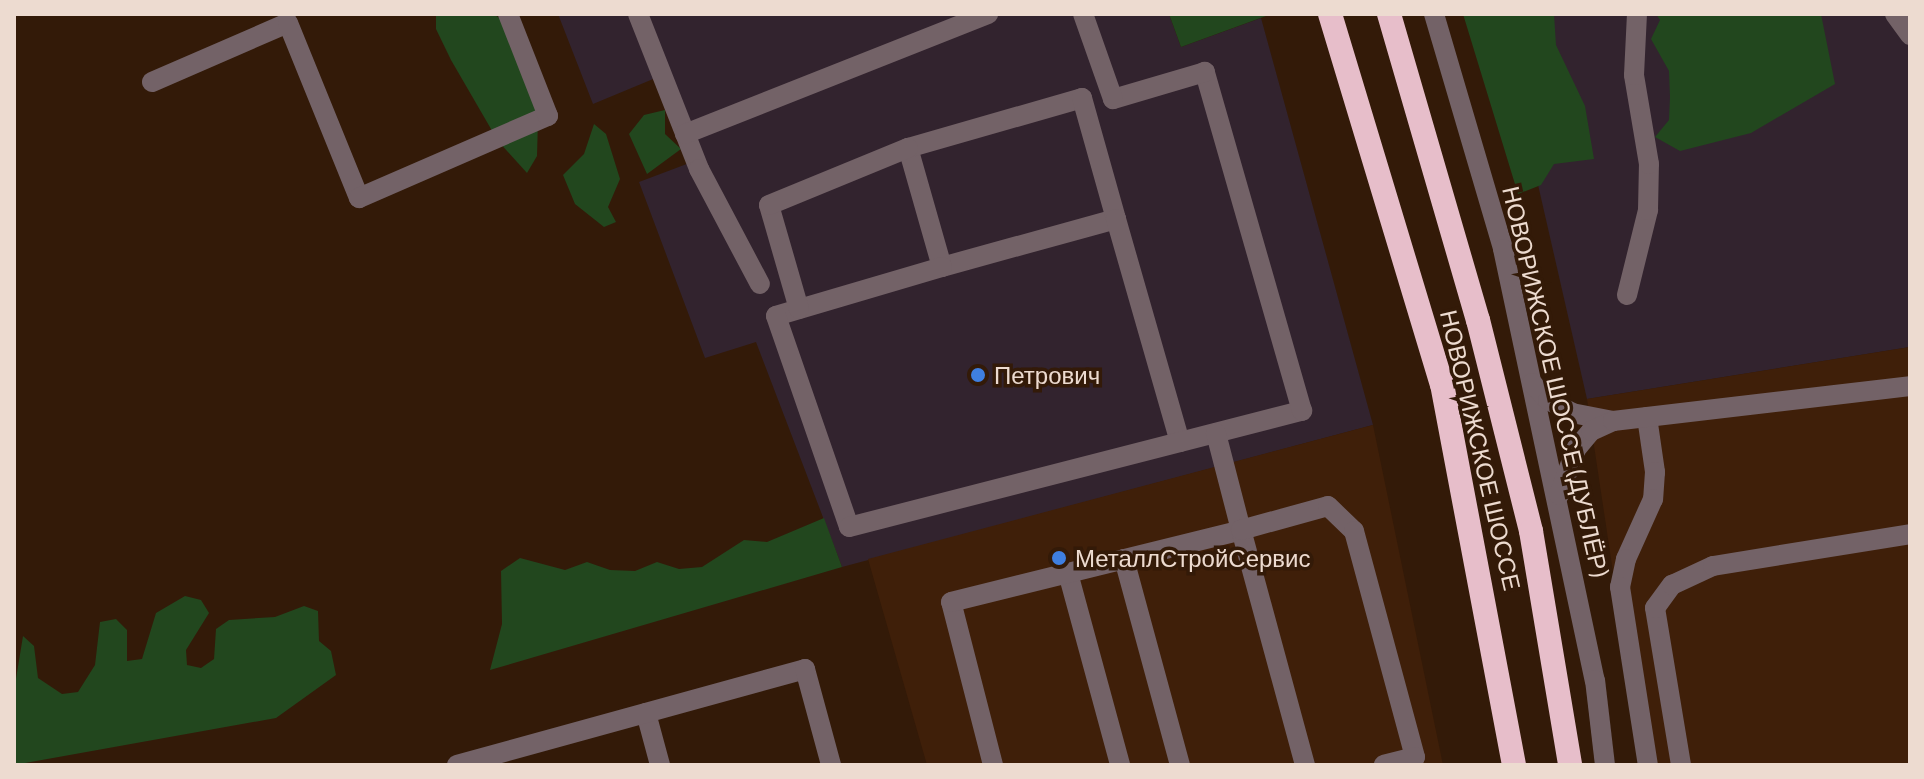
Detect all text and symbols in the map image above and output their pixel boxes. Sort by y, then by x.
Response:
street label: НОВОРИЖСКОЕ ШОССЕ (ДУБЛЁР) [1497,183,1615,579]
street label: НОВОРИЖСКОЕ ШОССЕ [1435,307,1527,593]
place label: Петрович [994,361,1100,389]
marker: Петрович [969,366,987,384]
place label: МеталлСтройСервис [1075,544,1310,572]
marker: МеталлСтройСервис [1050,549,1068,567]

